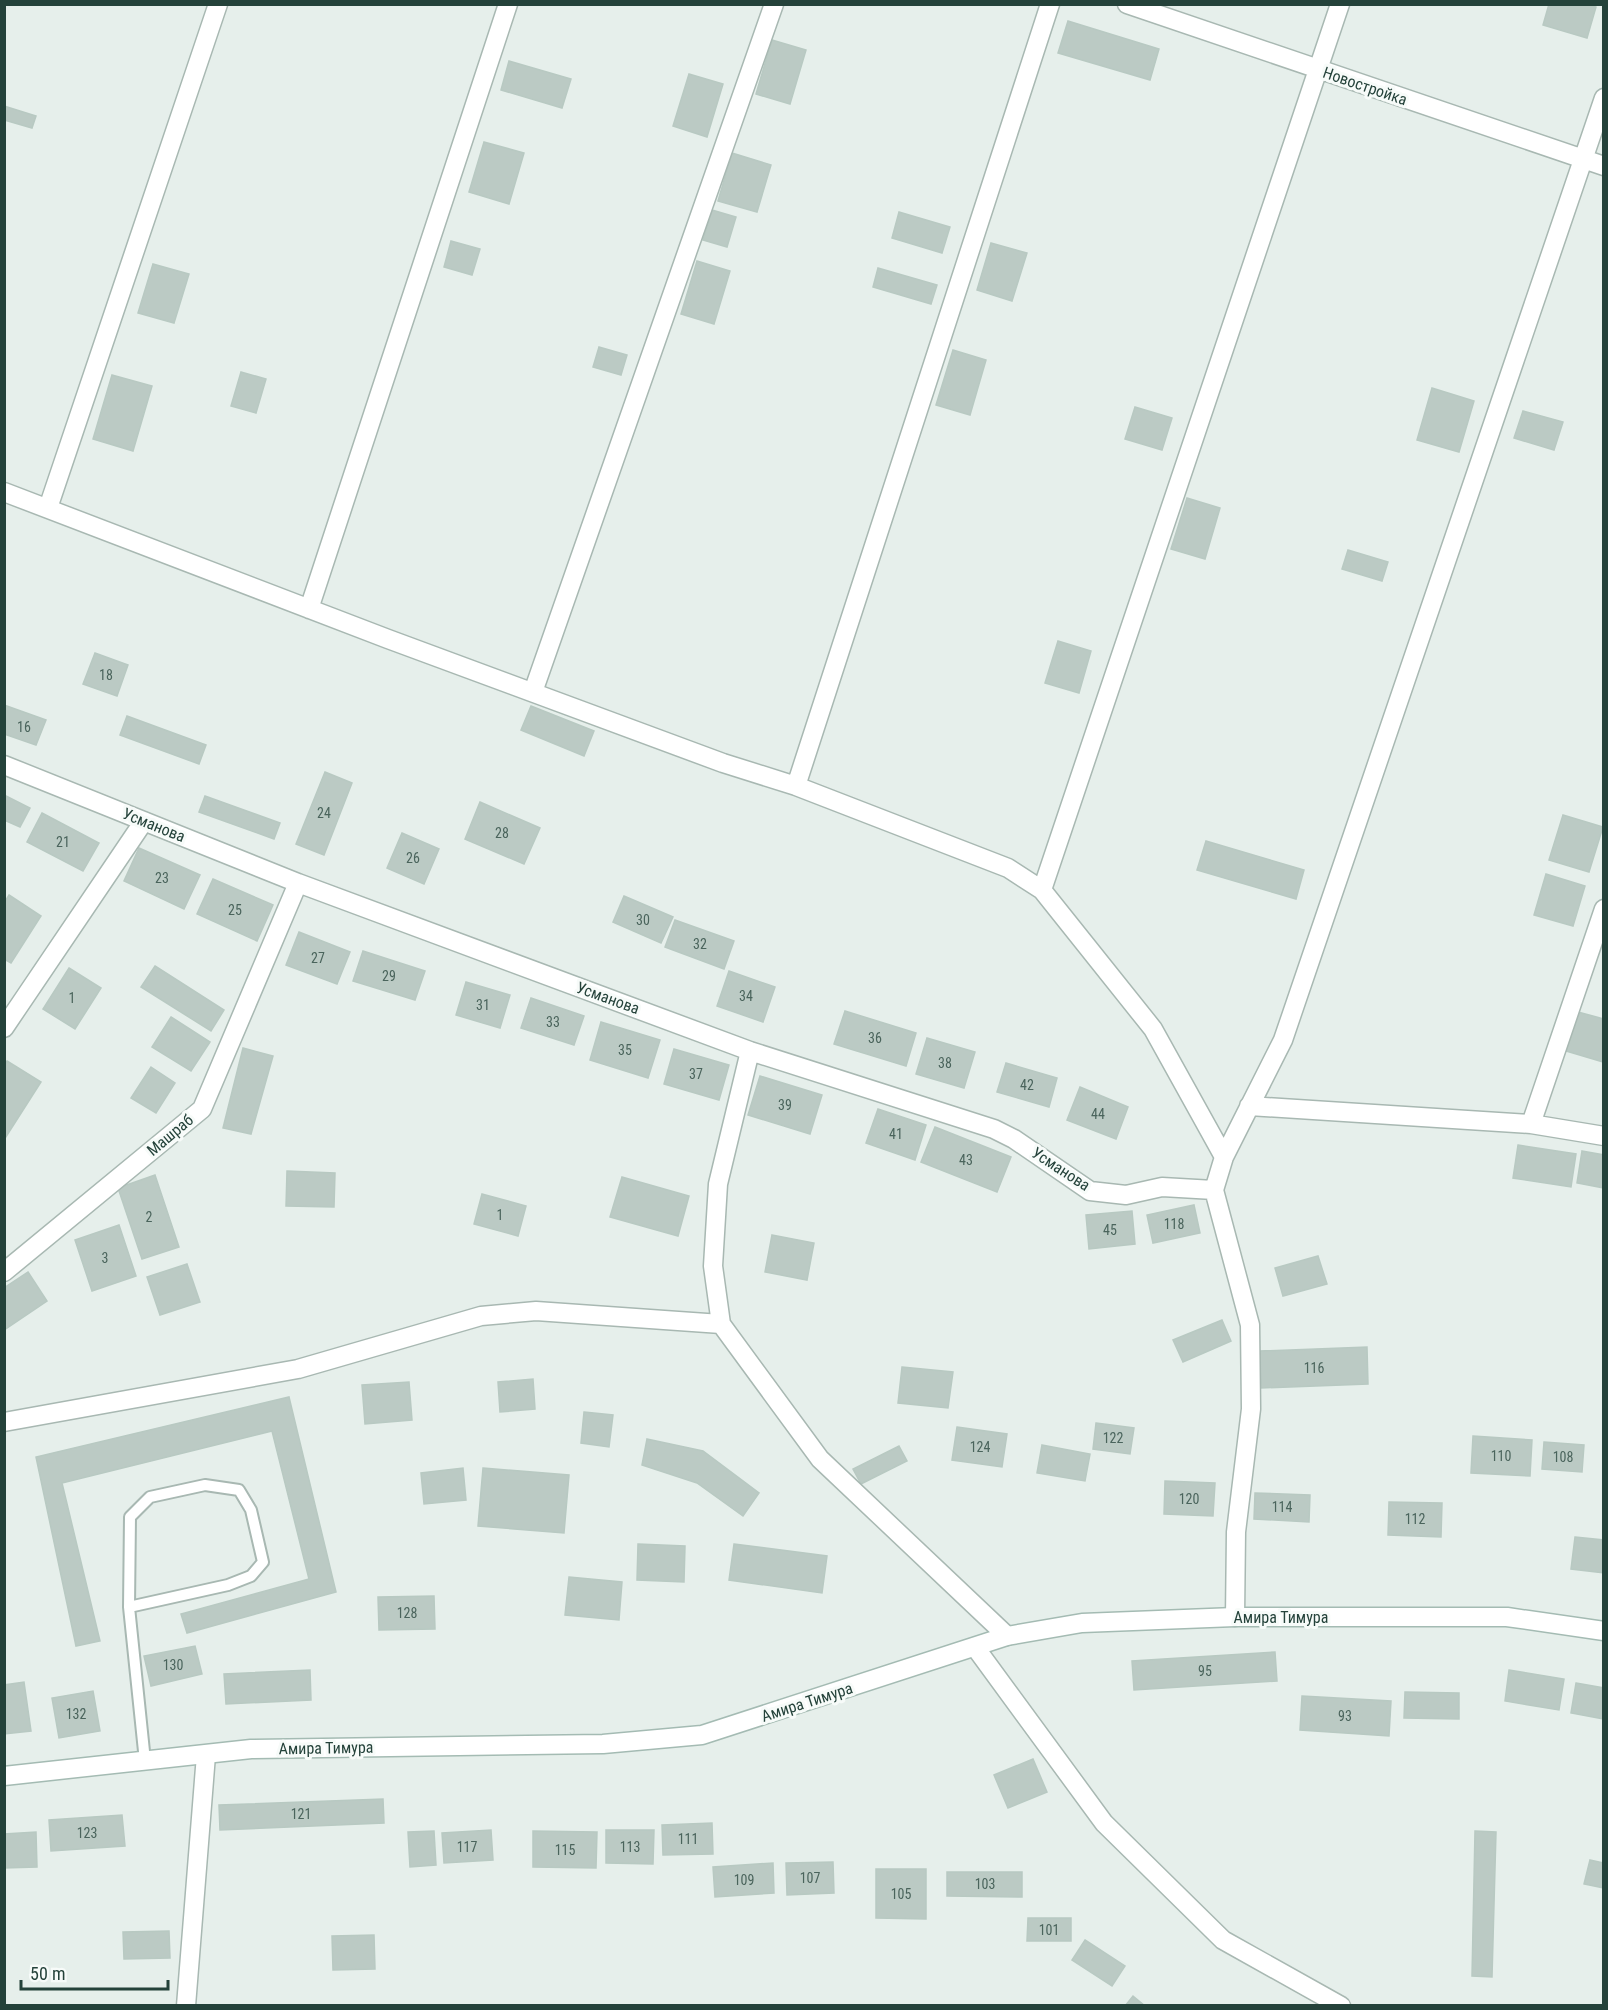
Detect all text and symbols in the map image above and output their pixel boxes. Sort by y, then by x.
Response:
street label: Новостройка [1320,63,1410,109]
house number: 18 [99,667,113,683]
house number: 16 [17,719,31,735]
street label: Усманова [120,804,188,846]
house number: 24 [317,805,331,821]
house number: 28 [495,825,509,841]
house number: 21 [56,834,70,850]
house number: 26 [406,850,420,866]
house number: 23 [155,870,169,886]
house number: 25 [228,902,242,918]
house number: 30 [636,912,650,928]
house number: 32 [693,936,707,952]
house number: 27 [311,950,325,966]
house number: 29 [382,968,396,984]
street label: Усманова [574,978,642,1018]
house number: 34 [739,988,753,1004]
house number: 1 [69,990,75,1006]
house number: 31 [476,997,490,1013]
house number: 33 [546,1014,560,1030]
house number: 36 [868,1030,882,1046]
house number: 35 [618,1042,632,1058]
house number: 38 [938,1055,952,1071]
house number: 37 [689,1066,703,1082]
house number: 42 [1020,1077,1034,1093]
house number: 39 [778,1097,792,1113]
house number: 44 [1091,1106,1105,1122]
street label: Машраб [143,1110,197,1160]
house number: 41 [889,1126,903,1142]
street label: Усманова [1028,1143,1094,1195]
house number: 43 [959,1152,973,1168]
house number: 1 [497,1207,503,1223]
house number: 2 [146,1209,153,1225]
house number: 118 [1164,1216,1184,1232]
house number: 45 [1103,1222,1117,1238]
house number: 3 [102,1250,108,1266]
house number: 116 [1304,1360,1324,1376]
house number: 122 [1103,1430,1123,1446]
house number: 124 [970,1439,990,1455]
house number: 110 [1491,1448,1511,1464]
house number: 108 [1553,1449,1573,1465]
house number: 120 [1179,1491,1199,1507]
house number: 114 [1272,1499,1292,1515]
house number: 112 [1405,1511,1425,1527]
house number: 128 [397,1605,417,1621]
street label: Амира Тимура [1234,1608,1328,1627]
house number: 130 [163,1657,183,1673]
house number: 95 [1198,1663,1212,1679]
street label: Амира Тимура [759,1678,855,1726]
house number: 132 [66,1706,86,1722]
house number: 93 [1338,1708,1352,1724]
street label: Амира Тимура [278,1738,374,1758]
house number: 121 [291,1806,311,1822]
house number: 123 [77,1825,97,1841]
house number: 111 [678,1831,698,1847]
house number: 117 [457,1839,477,1855]
house number: 113 [620,1839,640,1855]
house number: 115 [555,1842,575,1858]
house number: 107 [800,1870,820,1886]
house number: 109 [734,1872,754,1888]
house number: 103 [975,1876,995,1892]
house number: 105 [891,1886,911,1902]
house number: 101 [1039,1922,1059,1938]
scale bar [21,1953,168,1991]
text: 50 m [30,1963,65,1984]

